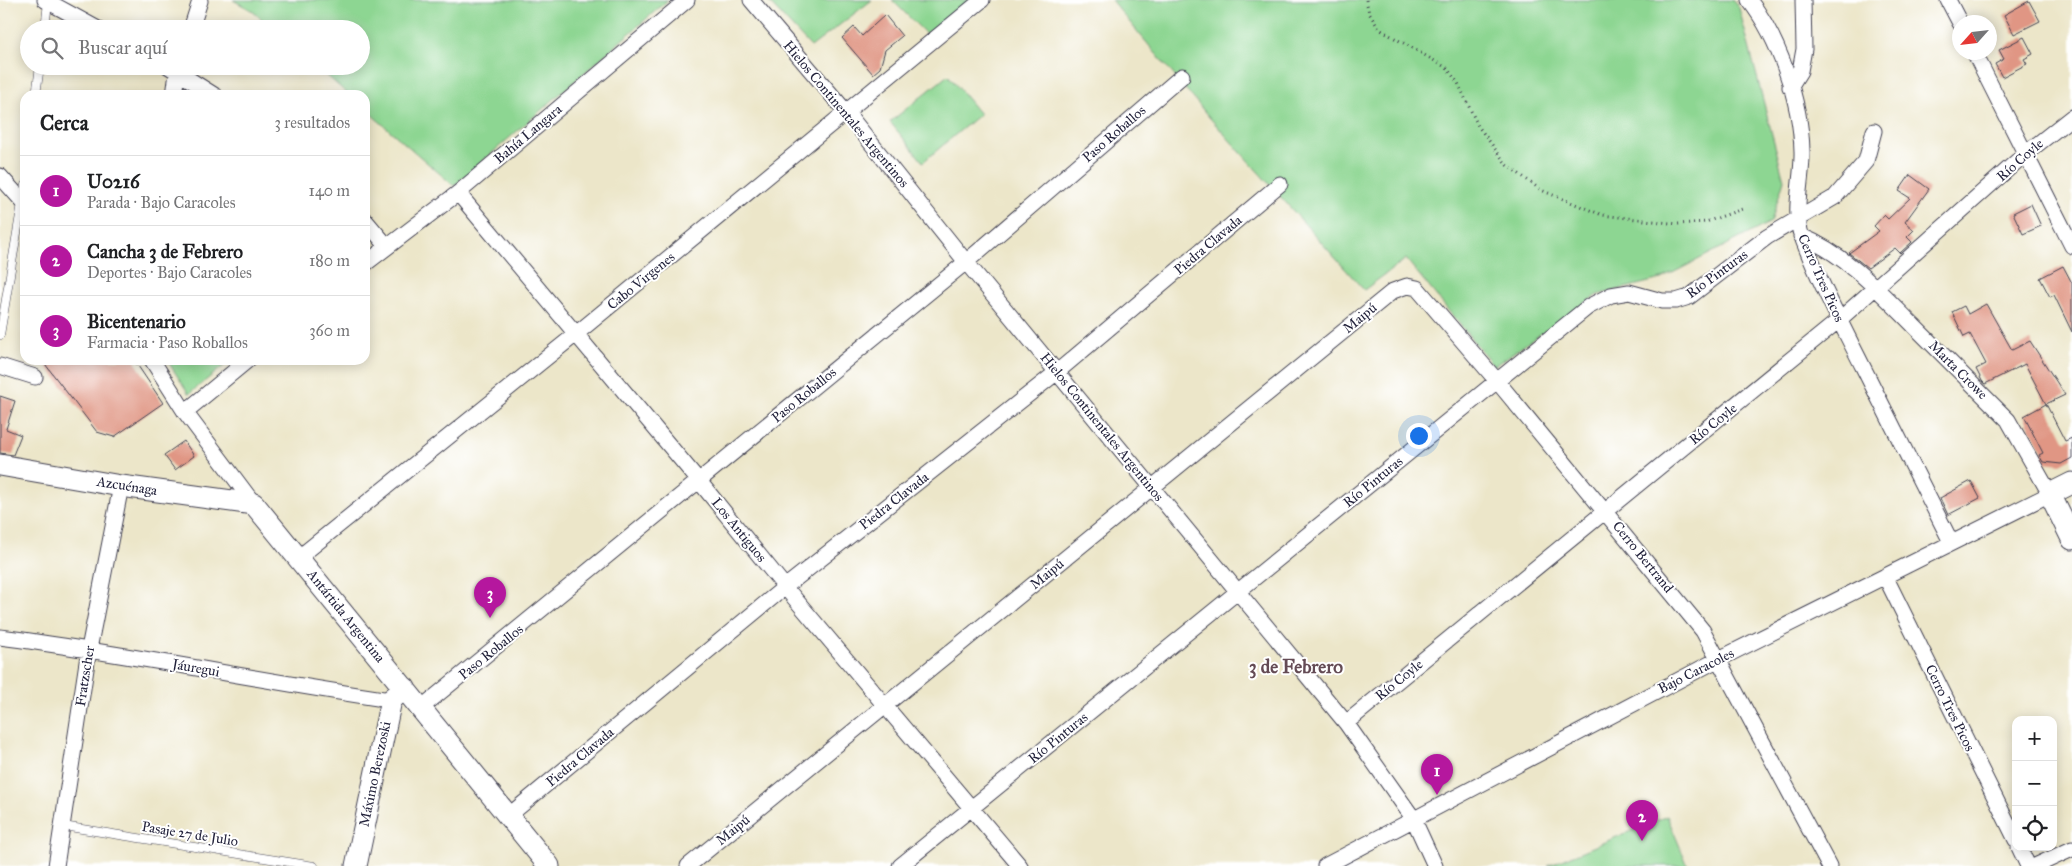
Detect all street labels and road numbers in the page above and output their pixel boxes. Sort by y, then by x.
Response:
street label: Hielos Continentales Argentinos [780,37,912,191]
street label: Bahía Langara [491,101,565,167]
street label: Paso Roballos [1079,102,1149,166]
street label: Río Coyle [1993,135,2047,185]
street label: Piedra Clavada [1171,212,1246,278]
street label: Cerro Tres Picos [1794,231,1848,325]
street label: Río Pinturas [1683,246,1751,302]
street label: Cabo Virgenes [604,249,678,313]
street label: Maipú [1340,299,1381,337]
street label: Marta Crowe [1925,337,1991,403]
street label: Hielos Continentales Argentinos [1037,349,1167,505]
street label: Paso Roballos [768,364,840,426]
street label: Río Coyle [1686,400,1740,448]
street label: Río Pinturas [1340,453,1406,511]
street label: Piedra Clavada [856,469,932,533]
street label: Azcuénaga [95,473,159,499]
street label: Los Antiguos [708,494,770,566]
street label: Cerro Bertrand [1609,518,1677,596]
street label: Maipú [1027,555,1068,593]
street label: Antártida Argentina [303,565,389,666]
street label: Paso Roballos [455,621,527,683]
street label: Fratzscher [72,644,98,708]
street label: Bajo Caracoles [1655,645,1737,697]
street label: Jáuregui [169,655,221,682]
street label: Río Coyle [1372,656,1426,704]
street label: Cerro Tres Picos [1922,662,1978,754]
street label: Río Pinturas [1025,709,1091,767]
street label: Máximo Berezoski [356,720,395,828]
street label: Piedra Clavada [543,724,618,790]
street label: Maipú [713,811,754,849]
street label: Pasaje 27 de Julio [140,818,239,851]

